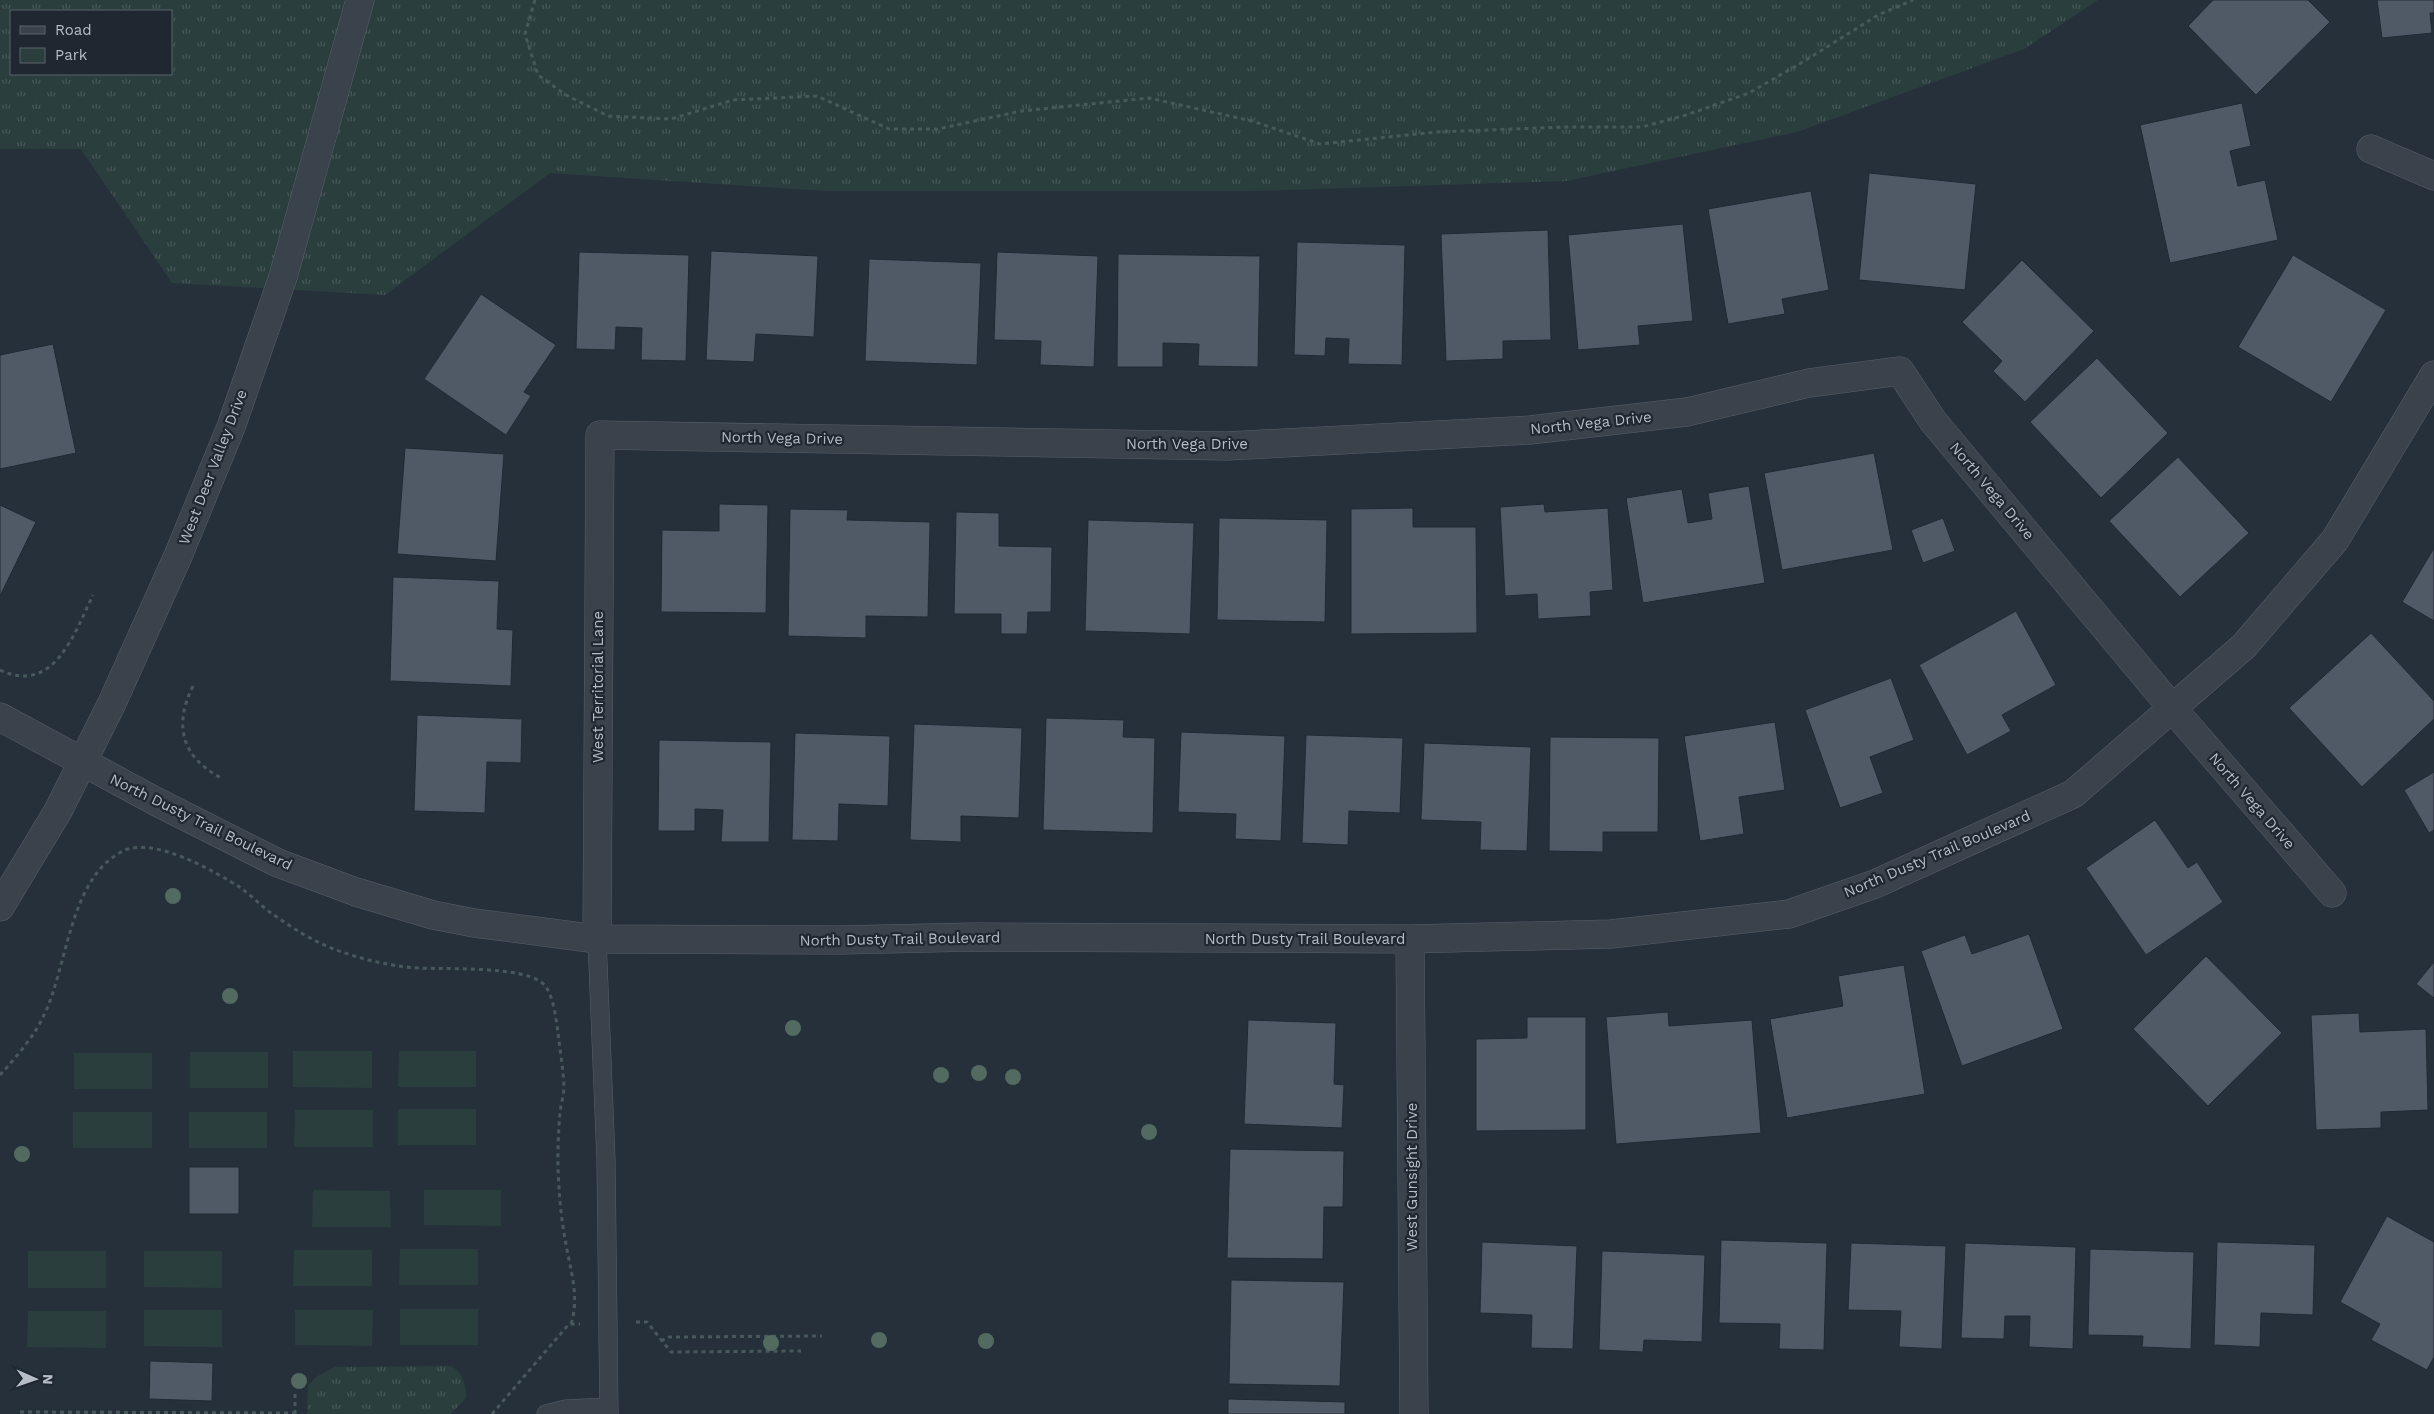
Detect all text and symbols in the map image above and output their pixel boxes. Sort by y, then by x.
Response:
legend [10,10,172,75]
text: Road [55,21,92,39]
text: Park [55,46,88,64]
street label: West Deer Valley Drive [175,387,251,547]
street label: North Vega Drive [1529,408,1653,438]
street label: North Vega Drive [721,428,843,448]
street label: North Vega Drive [1126,435,1248,453]
street label: North Vega Drive [1946,438,2038,544]
street label: West Territorial Lane [589,611,607,763]
street label: North Vega Drive [2205,749,2299,853]
street label: North Dusty Trail Boulevard [107,770,295,874]
street label: North Dusty Trail Boulevard [1841,807,2033,901]
street label: North Dusty Trail Boulevard [800,928,1000,950]
street label: North Dusty Trail Boulevard [1205,930,1405,948]
street label: West Gunsight Drive [1403,1102,1421,1252]
north arrow [10,1354,60,1404]
text: N [40,1374,56,1385]

